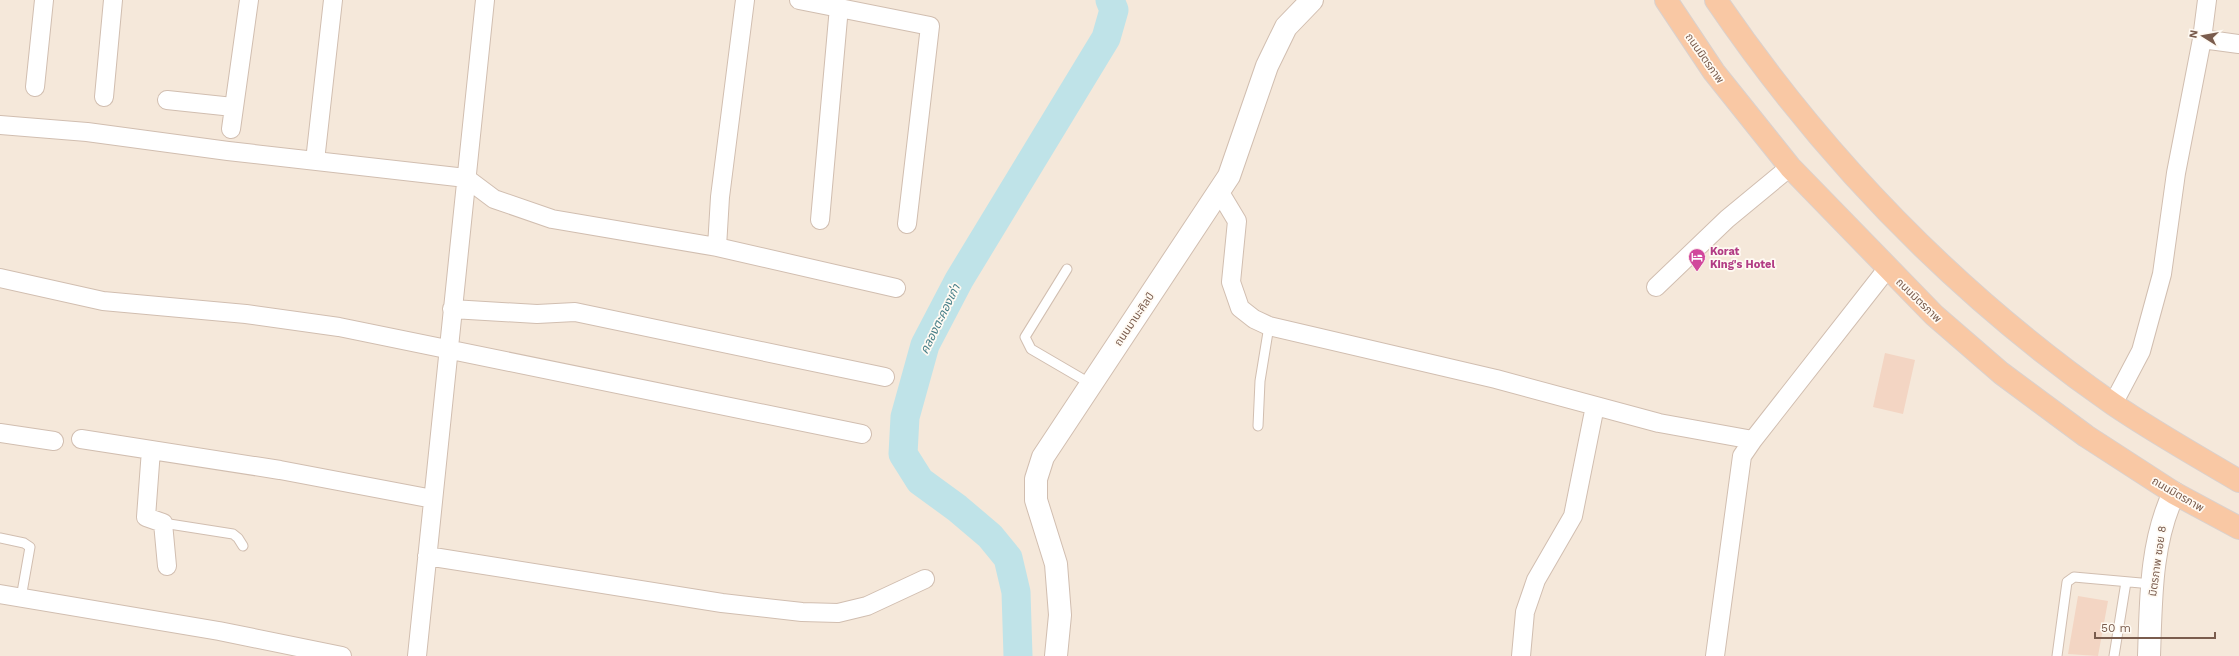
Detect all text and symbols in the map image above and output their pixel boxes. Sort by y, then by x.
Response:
north arrow [2183,16,2223,56]
text: N [2187,29,2201,39]
street label: ถนนมิตรภาพ [1683,31,1727,86]
place label: Korat King's Hotel [1710,245,1775,271]
hotel icon: Korat King's Hotel [1687,247,1707,272]
street label: ถนนมิตรภาพ [1893,276,1944,325]
water label: คลองตะคองเก่า [917,281,963,356]
street label: ถนนมานะศิลป์ [1112,290,1157,348]
street label: ถนนมิตรภาพ [2149,474,2206,515]
street label: มิตรภาพ ซอย 8 [2146,525,2169,597]
scale bar [2095,614,2215,640]
text: 50 m [2101,621,2131,635]

